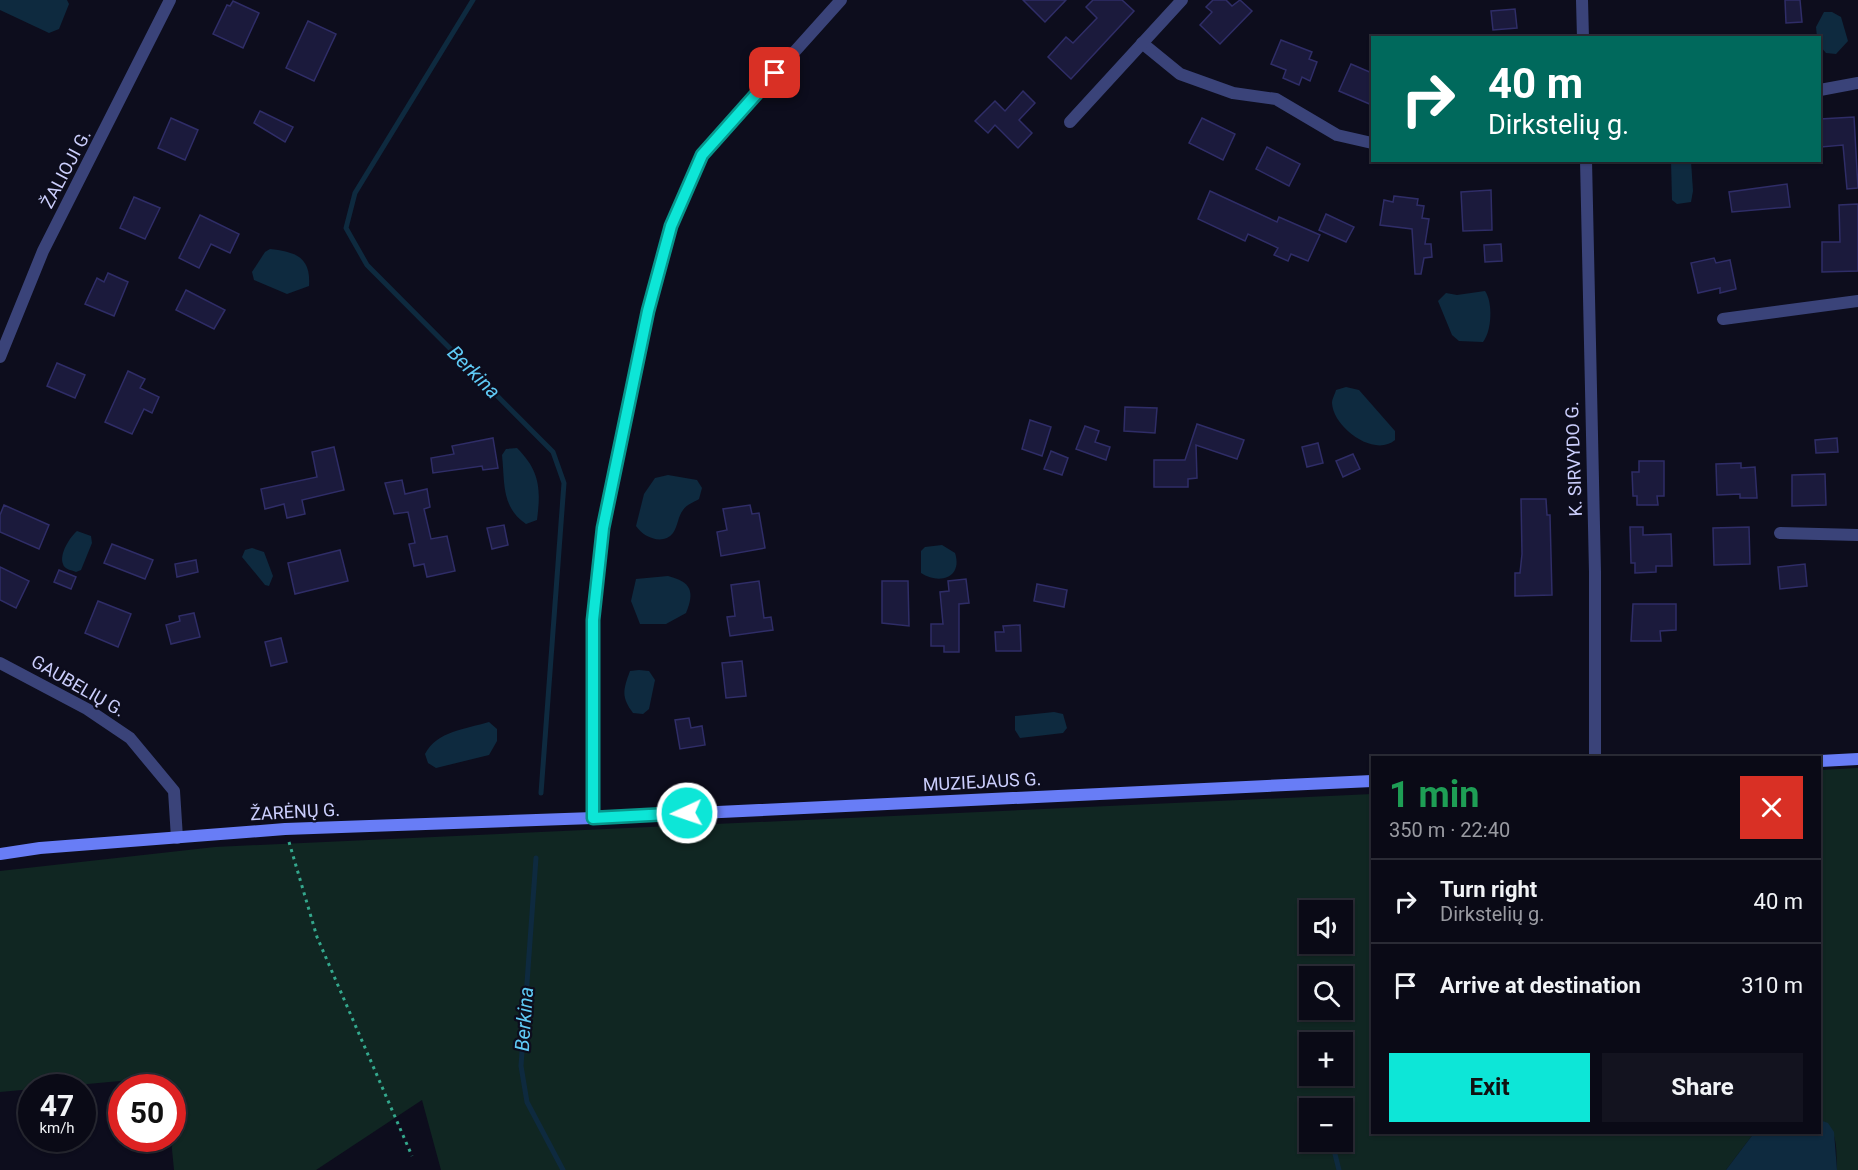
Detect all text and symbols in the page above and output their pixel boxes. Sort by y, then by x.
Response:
pin [749,47,800,98]
icon: arrive [758,56,791,89]
text: 40 m [1488,59,1583,108]
icon: right [1389,60,1467,138]
text: Dirkstelių g. [1488,109,1629,141]
street label: ŽALIOJI G. [36,126,95,212]
water label: Berkina [443,341,505,403]
street label: K. SIRVYDO G. [1561,401,1586,517]
street label: GAUBELIŲ G. [28,650,129,721]
street label: MUZIEJAUS G. [922,768,1042,795]
text: 1 min [1389,774,1480,816]
button: close [1740,776,1803,839]
position arrow [655,781,719,845]
street label: ŽARĖNŲ G. [250,799,340,824]
text: 350 m · 22:40 [1389,818,1510,842]
text: Turn right [1440,877,1537,902]
icon: right [1389,885,1422,918]
text: 40 m [1754,889,1803,914]
map controls [1299,900,1353,1152]
button: sound [1299,900,1353,954]
text: Dirkstelių g. [1440,902,1545,926]
button: search [1299,966,1353,1020]
icon: arrive [1389,969,1422,1002]
text: Arrive at destination [1440,973,1641,998]
text: 310 m [1741,973,1803,998]
water label: Berkina [510,986,538,1052]
button: + [1299,1032,1353,1086]
button: Exit [1389,1053,1590,1122]
button: Share [1602,1053,1803,1122]
speed limit sign: 50 [108,1074,186,1152]
text: 47 [40,1088,74,1123]
button: − [1299,1098,1353,1152]
text: km/h [39,1119,75,1137]

